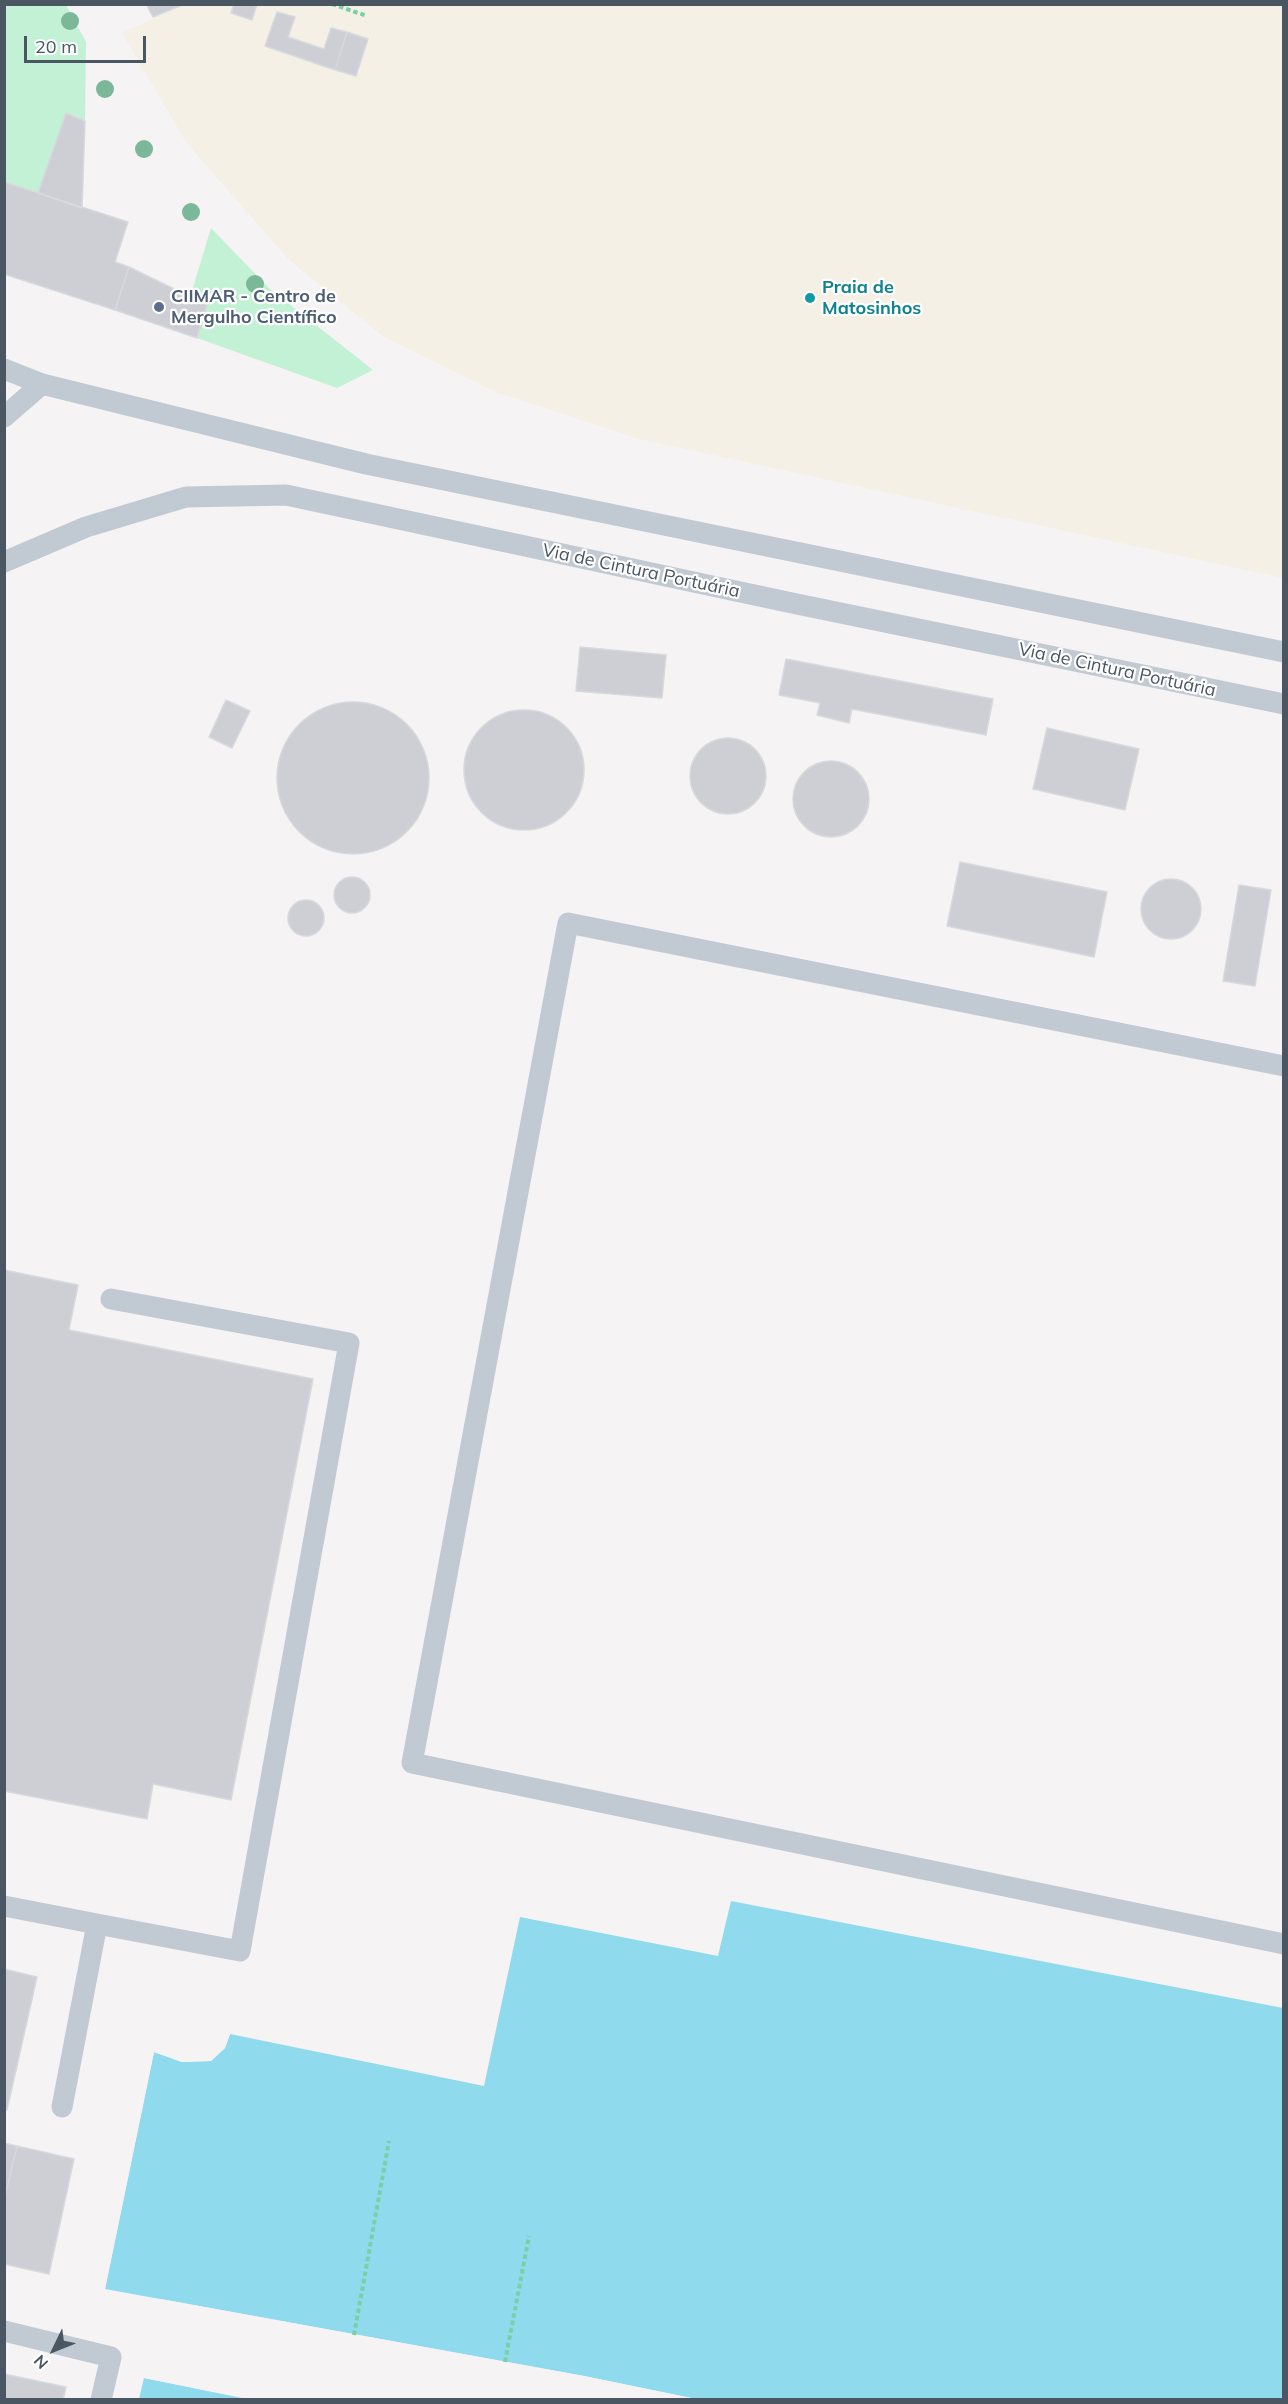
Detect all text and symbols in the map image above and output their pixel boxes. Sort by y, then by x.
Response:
scale bar [27,24,148,62]
text: 20 m [35,35,77,58]
place label: Praia de Matosinhos [822,277,921,320]
place label: CIIMAR - Centro de Mergulho Científico [171,286,337,328]
marker: Praia de Matosinhos [803,291,817,305]
marker: CIIMAR - Centro de Mergulho Científico [152,300,166,314]
street label: Via de Cintura Portuária [540,540,742,602]
street label: Via de Cintura Portuária [1016,639,1218,701]
north arrow [24,2320,84,2380]
text: N [29,2351,52,2374]

